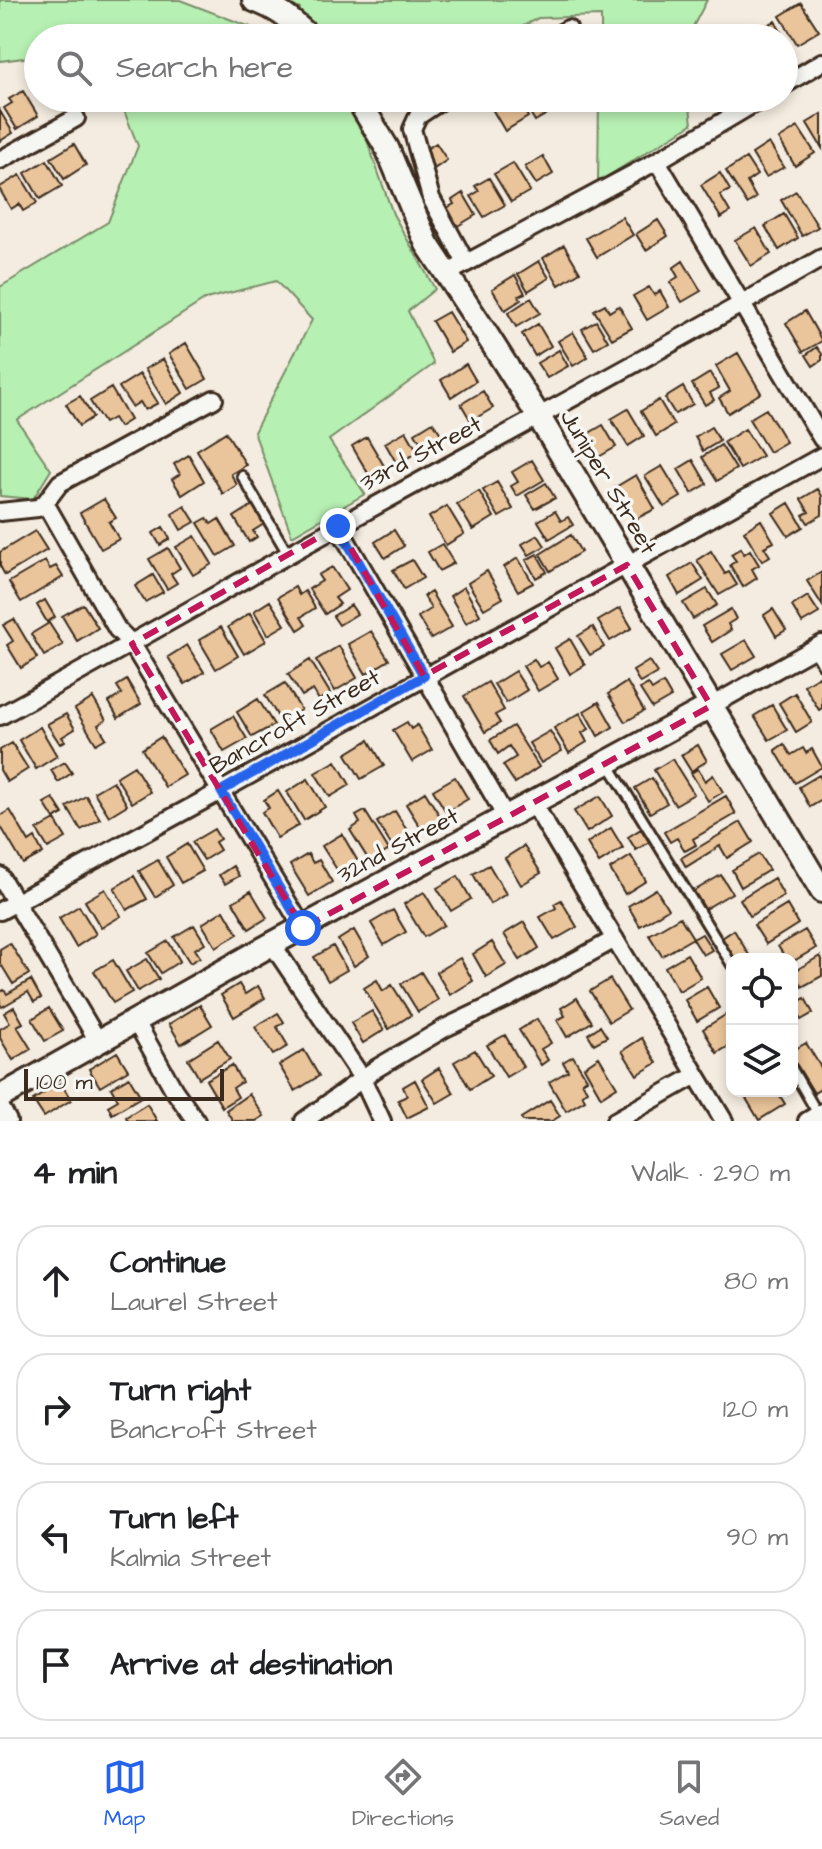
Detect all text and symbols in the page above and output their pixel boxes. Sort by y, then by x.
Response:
search box [24,24,798,112]
icon: search [52,46,96,90]
text: Search here [116,47,293,89]
street label: Juniper Street [551,403,665,561]
street label: 33rd Street [354,407,488,500]
route end [320,508,356,544]
street label: Bancroft Street [203,661,387,783]
street label: 32nd Street [331,799,465,892]
route start [285,910,321,946]
map controls [726,953,798,1097]
button: locate [726,953,798,1025]
button: layers [726,1025,798,1097]
scale bar [24,1065,224,1101]
text: 100 m [36,1067,93,1098]
text: 4 min [32,1149,117,1197]
text: Walk · 290 m [631,1155,790,1191]
text: Continue [110,1242,226,1284]
icon: ahead [34,1259,78,1303]
text: 80 m [724,1263,788,1299]
text: Laurel Street [110,1284,278,1320]
text: Turn right [110,1370,251,1412]
icon: right [34,1387,78,1431]
text: 120 m [723,1391,788,1427]
text: Bancroft Street [110,1412,317,1448]
text: Turn left [110,1498,238,1540]
icon: left [34,1515,78,1559]
text: 90 m [726,1519,788,1555]
text: Kalmia Street [110,1540,271,1576]
icon: arrive [34,1643,78,1687]
text: Arrive at destination [110,1644,392,1686]
tab: Map [103,1755,147,1834]
tab: Directions [352,1755,454,1834]
tab: Saved [659,1755,719,1834]

